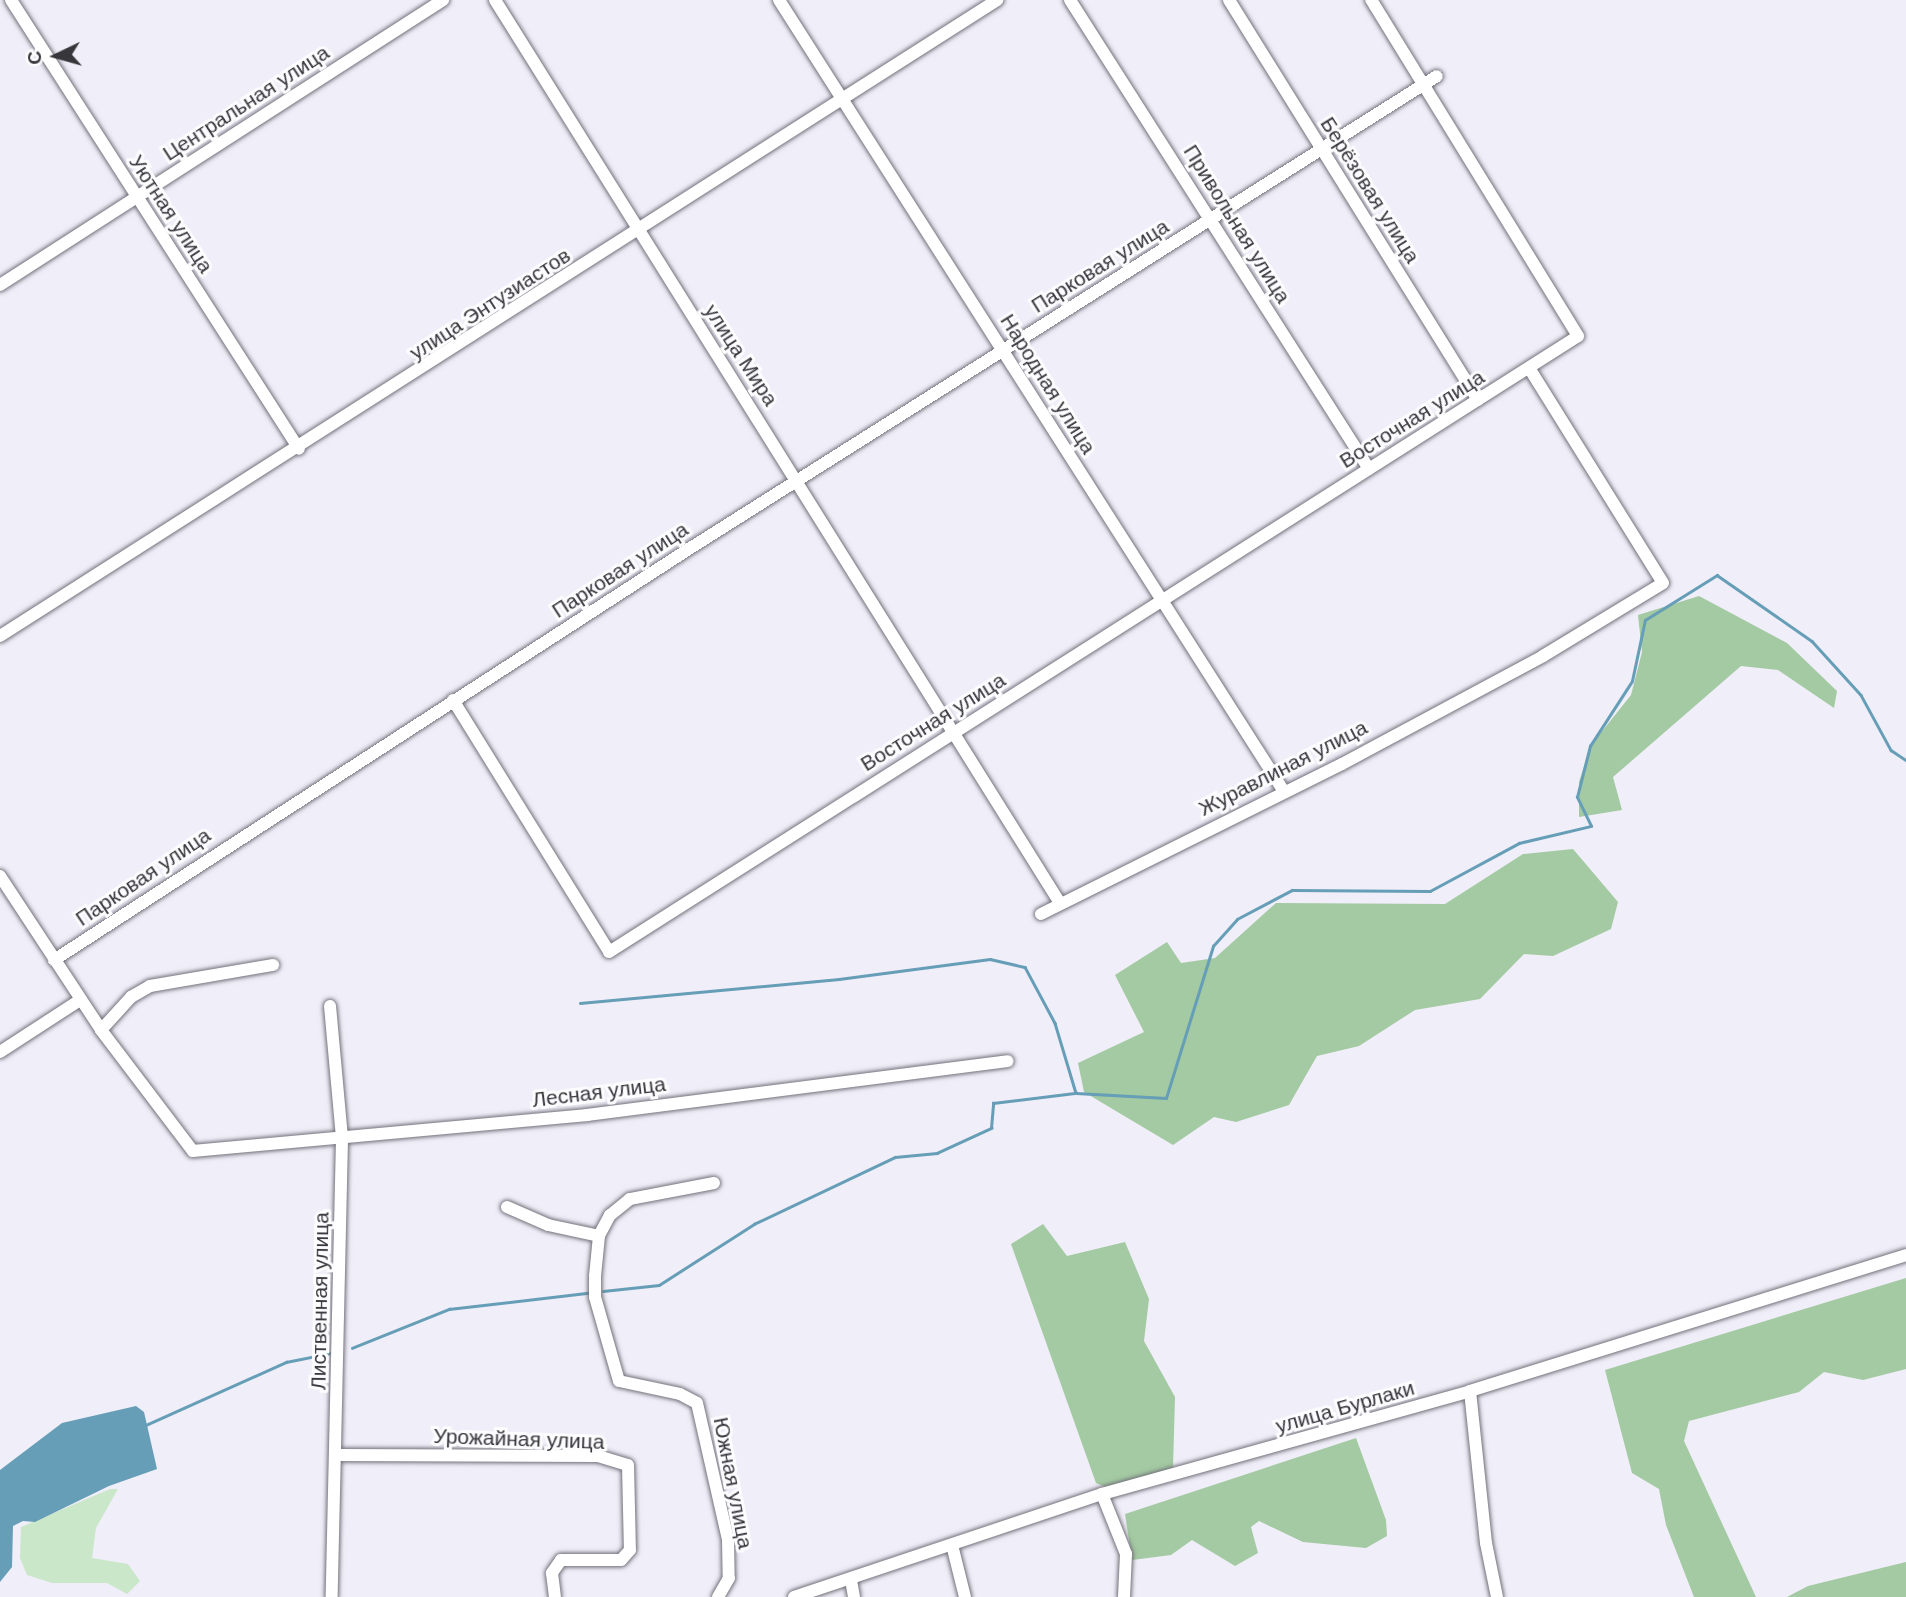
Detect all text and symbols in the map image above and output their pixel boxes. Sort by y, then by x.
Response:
north arrow [21,21,91,91]
street label: Центральная улица [158,40,334,166]
text: С [24,50,46,66]
street label: Берёзовая улица [1315,112,1425,268]
street label: Привольная улица [1178,140,1296,308]
street label: Уютная улица [124,150,218,278]
street label: Парковая улица [1027,214,1173,318]
street label: улица Энтузиастов [405,243,575,365]
street label: улица Мира [699,299,783,411]
street label: Народная улица [995,309,1101,459]
street label: Восточная улица [1335,364,1489,474]
street label: Парковая улица [547,517,693,623]
street label: Восточная улица [856,667,1010,777]
street label: Журавлиная улица [1195,715,1371,821]
street label: Парковая улица [71,823,215,931]
street label: Лесная улица [531,1071,667,1113]
street label: Лиственная улица [306,1212,334,1390]
street label: улица Бурлаки [1273,1375,1417,1439]
street label: Южная улица [708,1415,758,1551]
street label: Урожайная улица [433,1423,605,1455]

